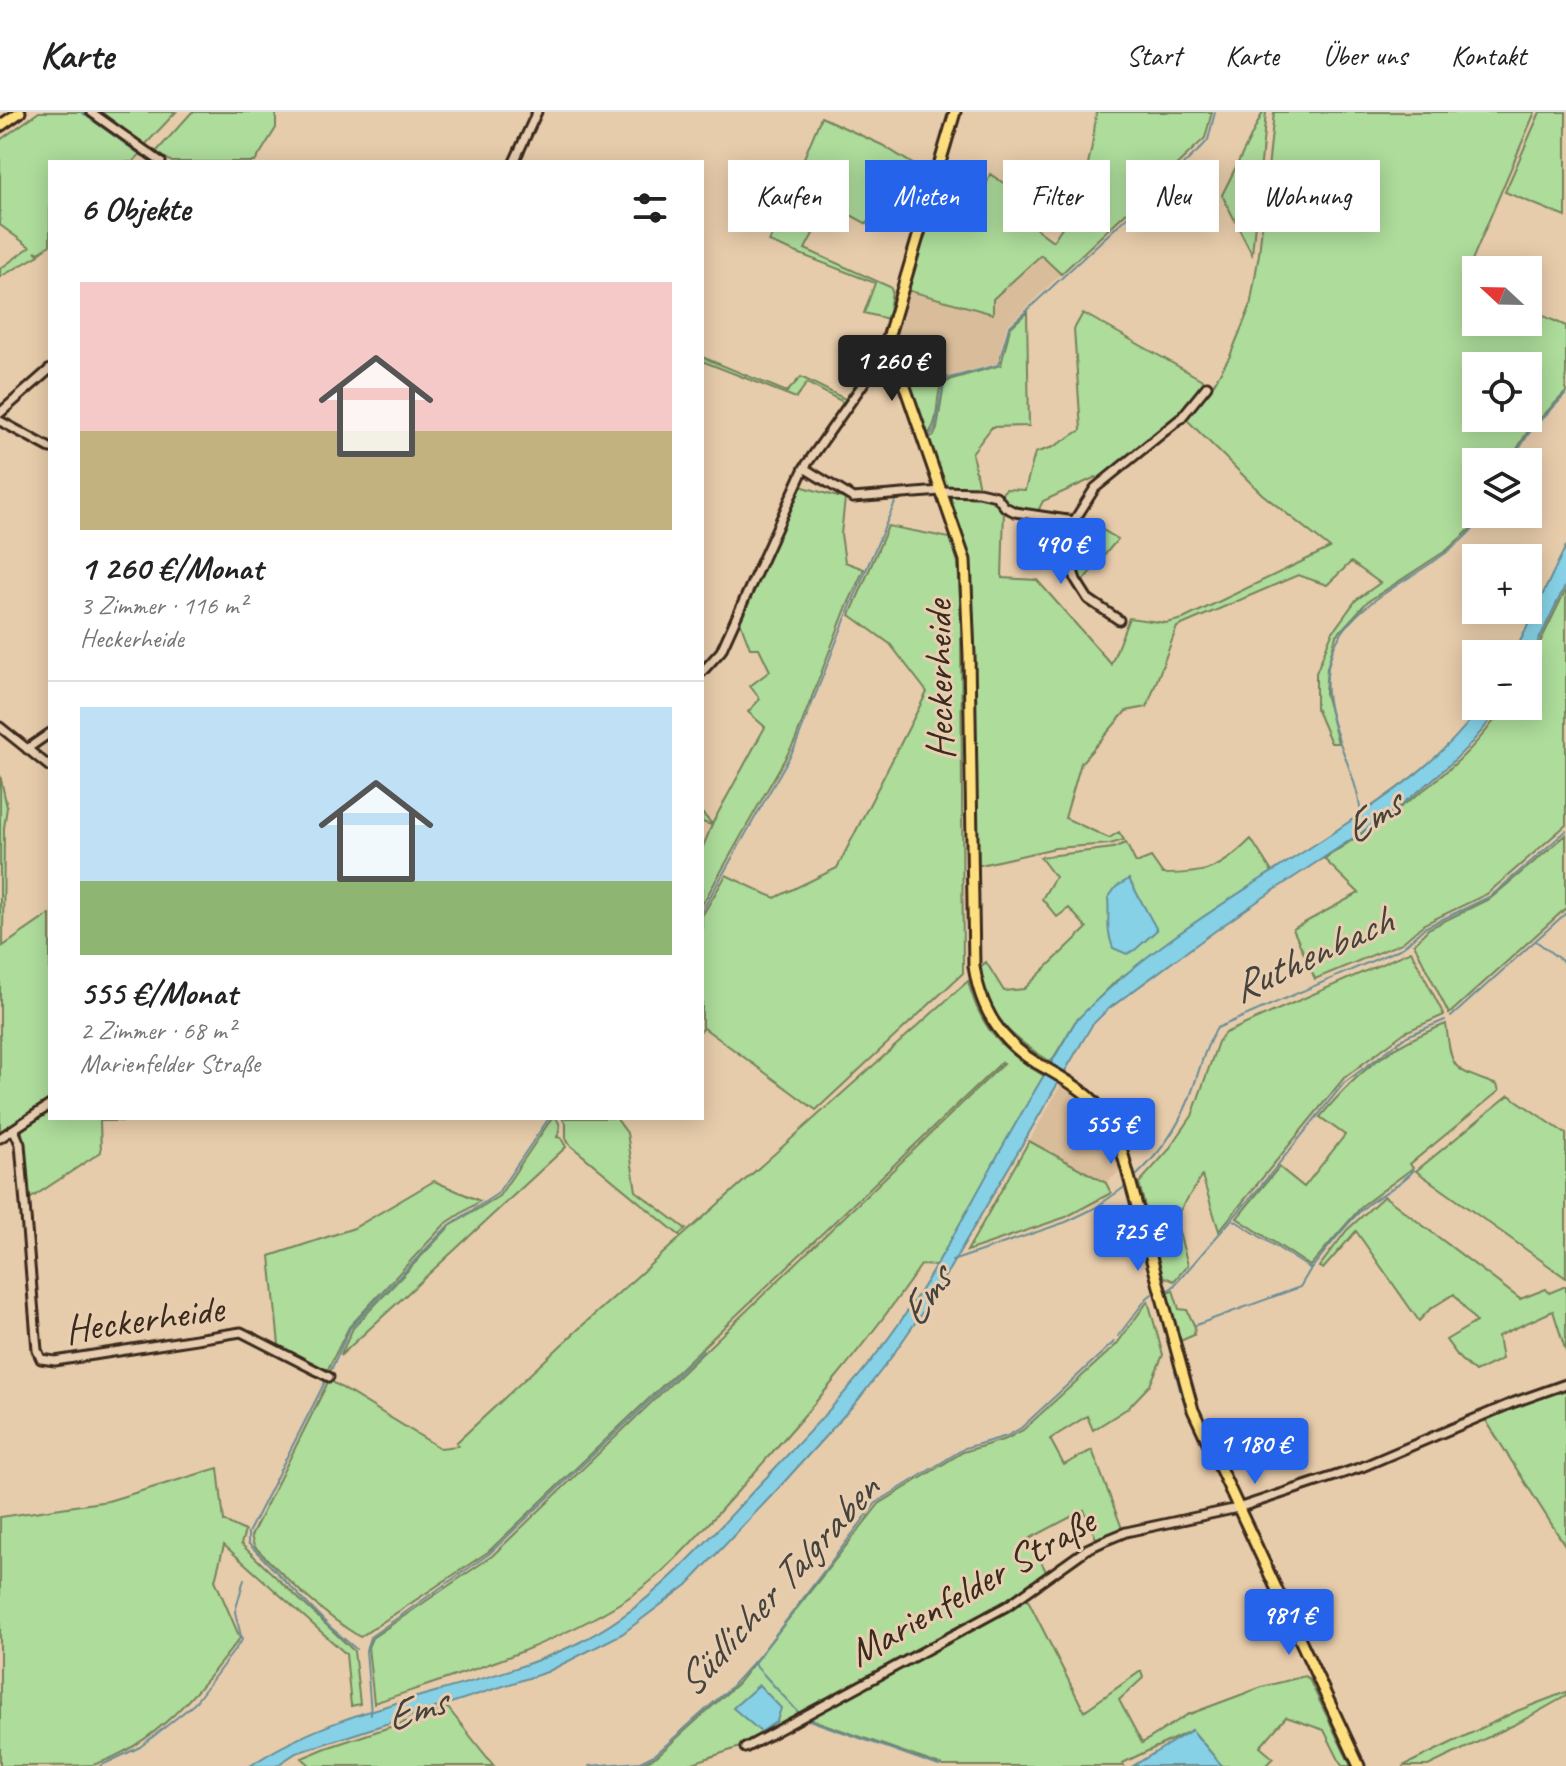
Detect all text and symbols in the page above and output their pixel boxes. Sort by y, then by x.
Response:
text: Karte [40,32,114,79]
text: Start [1126,38,1181,73]
text: Karte [1225,38,1279,73]
text: Über uns [1323,38,1407,73]
text: Kontakt [1451,38,1526,73]
chip: Kaufen [728,160,849,232]
chip: Mieten [865,160,987,232]
chip: Filter [1003,160,1110,232]
chip: Neu [1126,160,1219,232]
chip: Wohnung [1235,160,1380,232]
icon: filters [628,186,672,230]
text: 6 Objekte [80,187,190,230]
north arrow [1462,256,1542,336]
map controls [1462,256,1542,720]
icon: home [304,334,448,478]
pin: 1 260 € [818,335,966,403]
text: 1 260 € [856,344,928,377]
button: locate [1462,352,1542,432]
button: layers [1462,448,1542,528]
pin: 490 € [1005,518,1117,586]
text: 490 € [1035,527,1087,560]
button: + [1462,544,1542,624]
text: 1 260 €/Monat [80,546,263,589]
text: 3 Zimmer · 116 m² [80,589,246,622]
street label: Heckerheide [913,597,965,760]
text: Heckerheide [80,622,184,655]
button: − [1462,640,1542,720]
icon: home [304,759,448,903]
water label: Ems [1332,774,1417,856]
water label: Ruthenbach [1223,893,1403,1015]
text: 555 €/Monat [80,971,237,1014]
text: 2 Zimmer · 68 m² [80,1014,235,1047]
text: Marienfelder Straße [80,1047,260,1080]
pin: 555 € [1055,1098,1167,1166]
text: 555 € [1085,1107,1137,1140]
pin: 725 € [1082,1205,1194,1273]
text: 725 € [1112,1214,1164,1247]
water label: Ems [886,1252,968,1337]
street label: Heckerheide [62,1283,230,1355]
pin: 1 180 € [1181,1418,1329,1486]
text: 1 180 € [1219,1427,1291,1460]
water label: Südlicher Talgraben [664,1462,893,1708]
street label: Marienfelder Straße [839,1494,1107,1678]
pin: 981 € [1233,1589,1345,1657]
text: 981 € [1263,1598,1315,1631]
water label: Ems [379,1673,459,1744]

